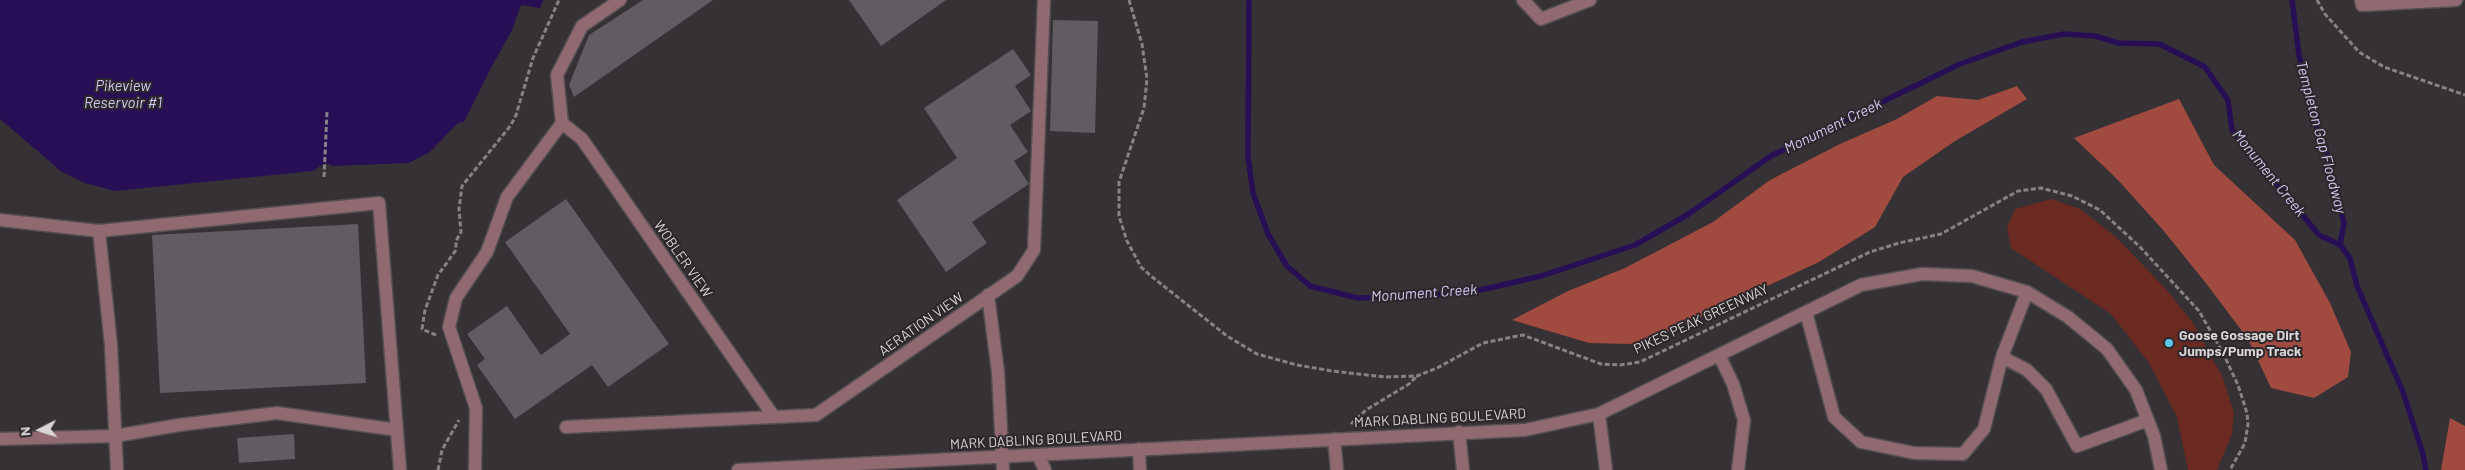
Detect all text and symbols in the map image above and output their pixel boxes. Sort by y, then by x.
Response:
water label: Templeton Gap Floodway [2292,59,2350,215]
water label: Pikeview Reservoir #1 [84,77,162,112]
water label: Monument Creek [1781,95,1885,157]
water label: Monument Creek [2228,126,2310,220]
street label: WOBLER VIEW [650,217,716,301]
water label: Monument Creek [1370,280,1478,306]
street label: PIKES PEAK GREENWAY [1631,280,1771,358]
street label: AERATION VIEW [876,289,966,359]
place label: Goose Gossage Dirt Jumps/Pump Track [2179,327,2302,360]
marker: Goose Gossage Dirt Jumps/Pump Track [2163,337,2175,349]
north arrow [15,405,65,455]
street label: MARK DABLING BOULEVARD [1354,405,1526,431]
text: N [16,426,33,437]
street label: MARK DABLING BOULEVARD [950,427,1122,453]

